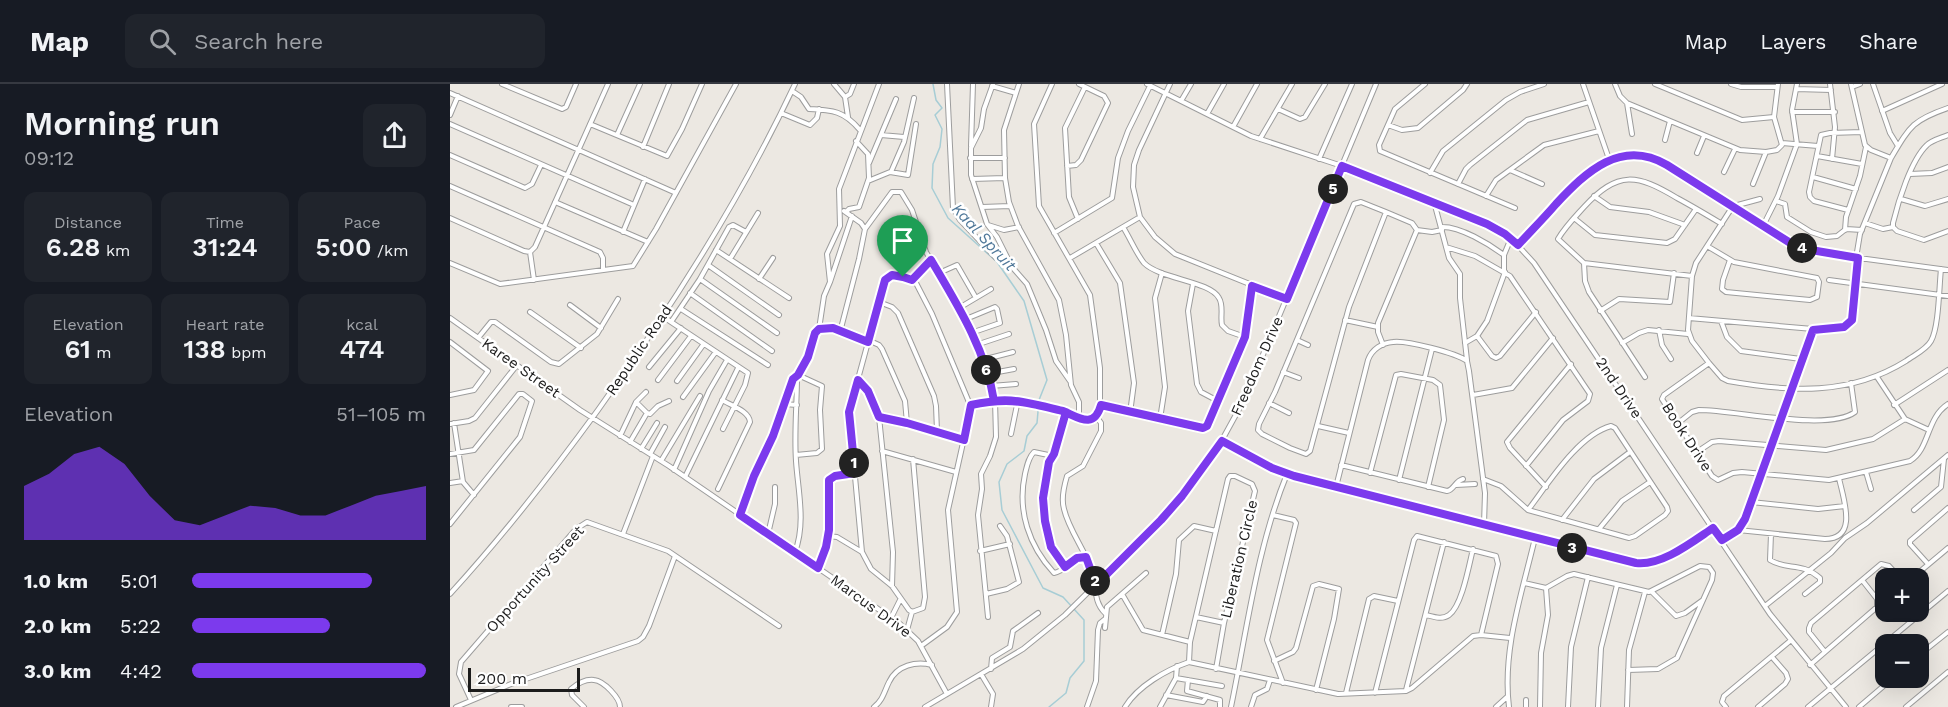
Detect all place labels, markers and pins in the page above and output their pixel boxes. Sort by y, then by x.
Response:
pin: 5 [1318,174,1348,204]
pin [877,215,928,277]
pin: 4 [1787,233,1817,263]
pin: 6 [971,355,1001,385]
pin: 1 [839,448,869,478]
pin: 3 [1557,533,1587,563]
pin: 2 [1080,566,1110,596]

